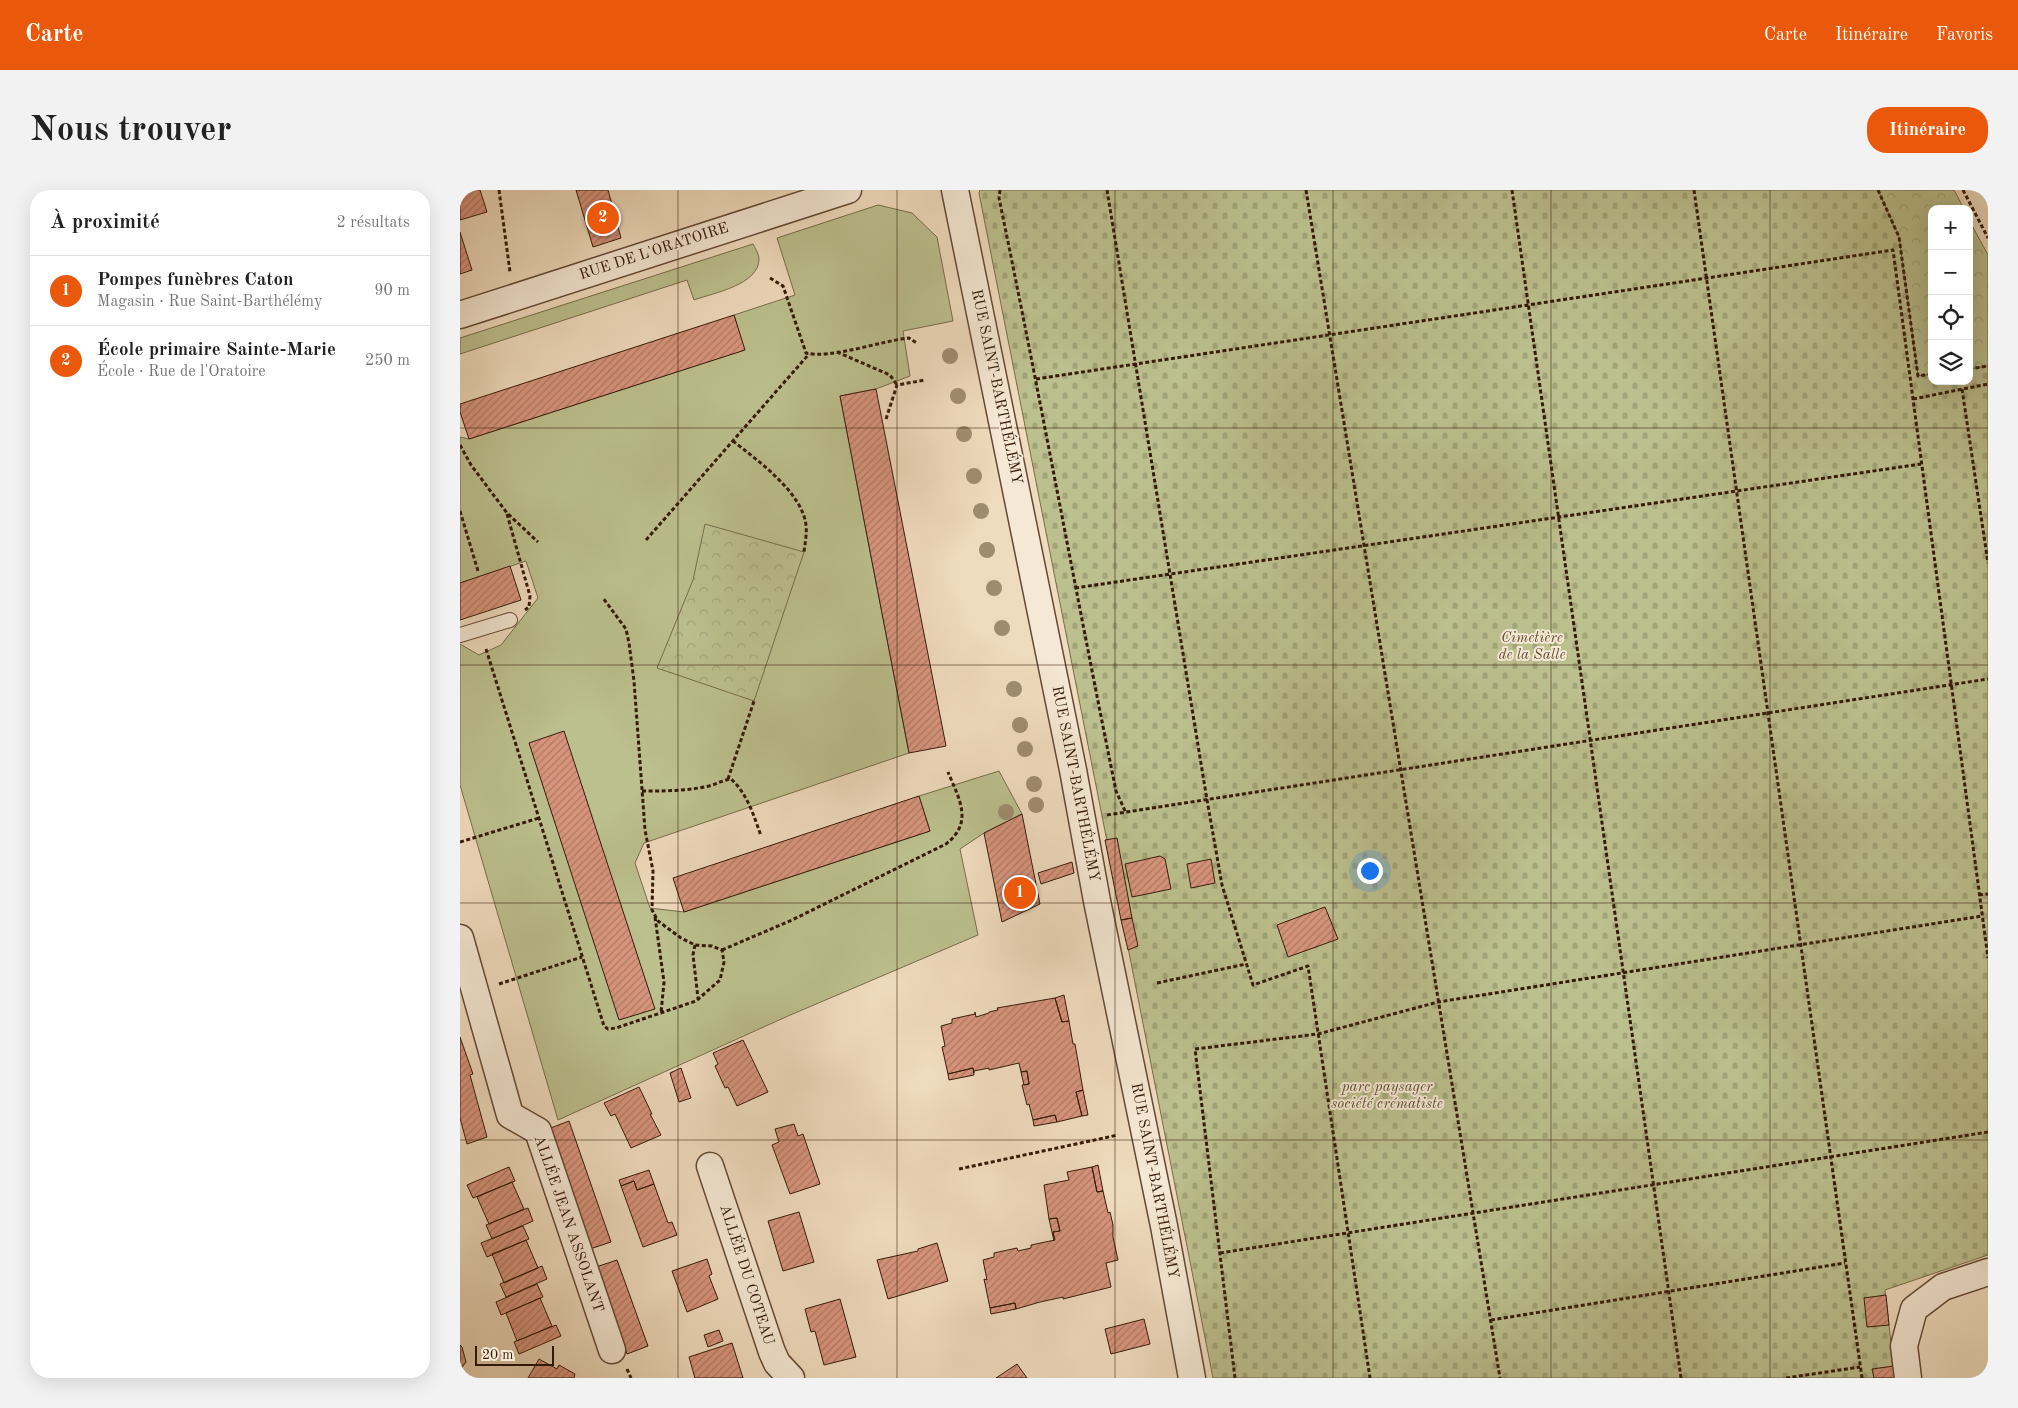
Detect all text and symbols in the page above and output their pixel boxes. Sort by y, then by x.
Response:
text: Carte [25,23,84,47]
text: Carte [1764,26,1807,44]
text: Itinéraire [1835,26,1908,44]
text: Favoris [1936,26,1993,44]
button: Itinéraire [1867,107,1988,153]
text: Nous trouver [30,113,232,148]
pin: 2 [587,199,619,237]
map controls [1928,205,1973,385]
button: + [1928,205,1973,250]
text: À proximité [50,212,160,233]
text: 2 résultats [336,215,410,231]
street label: RUE DE L'ORATOIRE [578,221,730,283]
button: − [1928,250,1973,295]
text: Pompes funèbres Caton [97,271,294,290]
text: 1 [61,283,71,299]
text: 90 m [374,283,410,299]
street label: RUE SAINT-BARTHÉLÉMY [968,287,1027,486]
text: Magasin · Rue Saint-Barthélémy [97,294,322,310]
button: locate [1928,295,1973,340]
button: layers [1928,340,1973,385]
text: École primaire Sainte-Marie [97,341,336,360]
text: 2 [61,353,71,369]
text: 250 m [365,353,410,369]
text: École · Rue de l'Oratoire [97,364,266,380]
park label: Cimetière de la Salle [1498,631,1566,663]
street label: RUE SAINT-BARTHÉLÉMY [1049,684,1104,883]
your location [1357,858,1383,884]
pin: 1 [1004,874,1036,912]
park label: parc paysager société crématiste [1331,1080,1443,1112]
street label: RUE SAINT-BARTHÉLÉMY [1128,1081,1183,1280]
street label: ALLÉE JEAN ASSOLANT [531,1132,608,1315]
street label: ALLÉE DU COTEAU [716,1202,779,1347]
scale bar [475,1343,554,1366]
text: 20 m [482,1348,513,1362]

